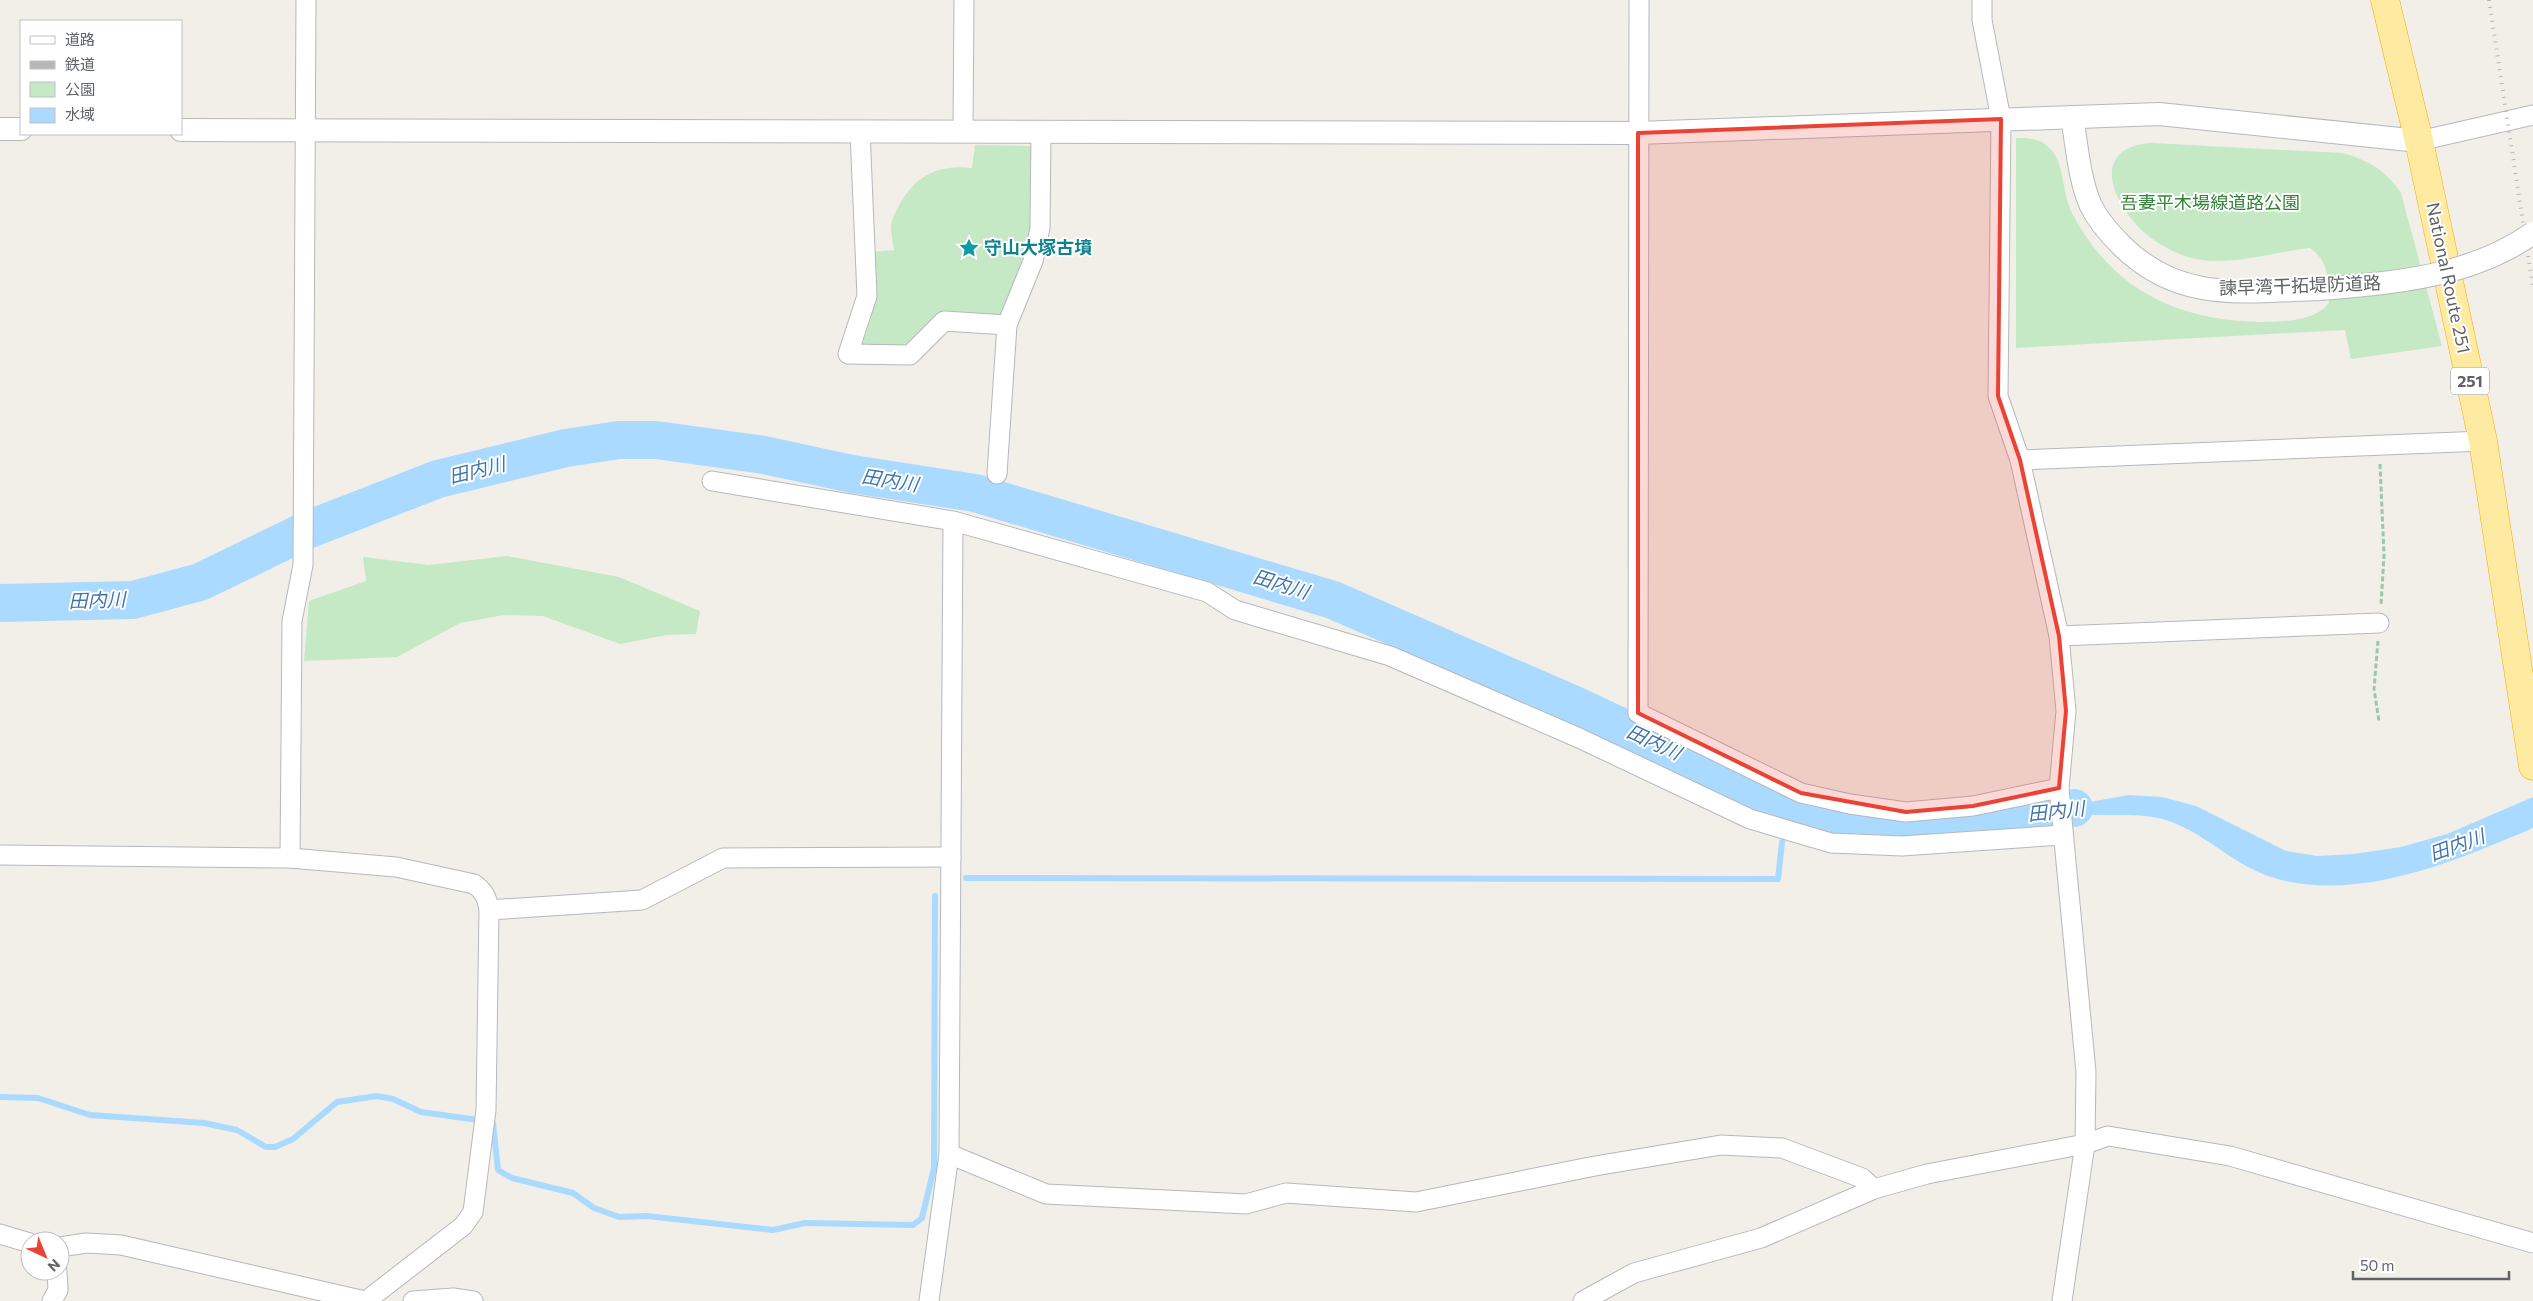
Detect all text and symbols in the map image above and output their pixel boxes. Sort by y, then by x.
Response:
legend [20,20,182,135]
text: 道路 [65,30,95,48]
text: 鉄道 [65,55,95,73]
text: 公園 [65,80,95,98]
text: 水域 [65,105,95,123]
park label: 吾妻平木場線道路公園 [2120,191,2300,213]
street label: National Route 251 [2422,200,2476,355]
place label: 守山大塚古墳 [984,236,1092,258]
place icon: 守山大塚古墳 [958,237,980,259]
street label: 諫早湾干拓堤防道路 [2219,271,2381,299]
road number: 251 [2451,368,2489,394]
water label: 田内川 [446,451,509,488]
water label: 田内川 [860,464,922,496]
water label: 田内川 [1251,564,1314,603]
water label: 田内川 [68,587,128,612]
water label: 田内川 [1624,719,1687,765]
water label: 田内川 [2026,796,2087,825]
water label: 田内川 [2426,823,2489,865]
north arrow [20,1231,70,1281]
scale bar [2353,1248,2509,1280]
text: N [45,1256,64,1275]
text: 50 m [2360,1256,2394,1274]

